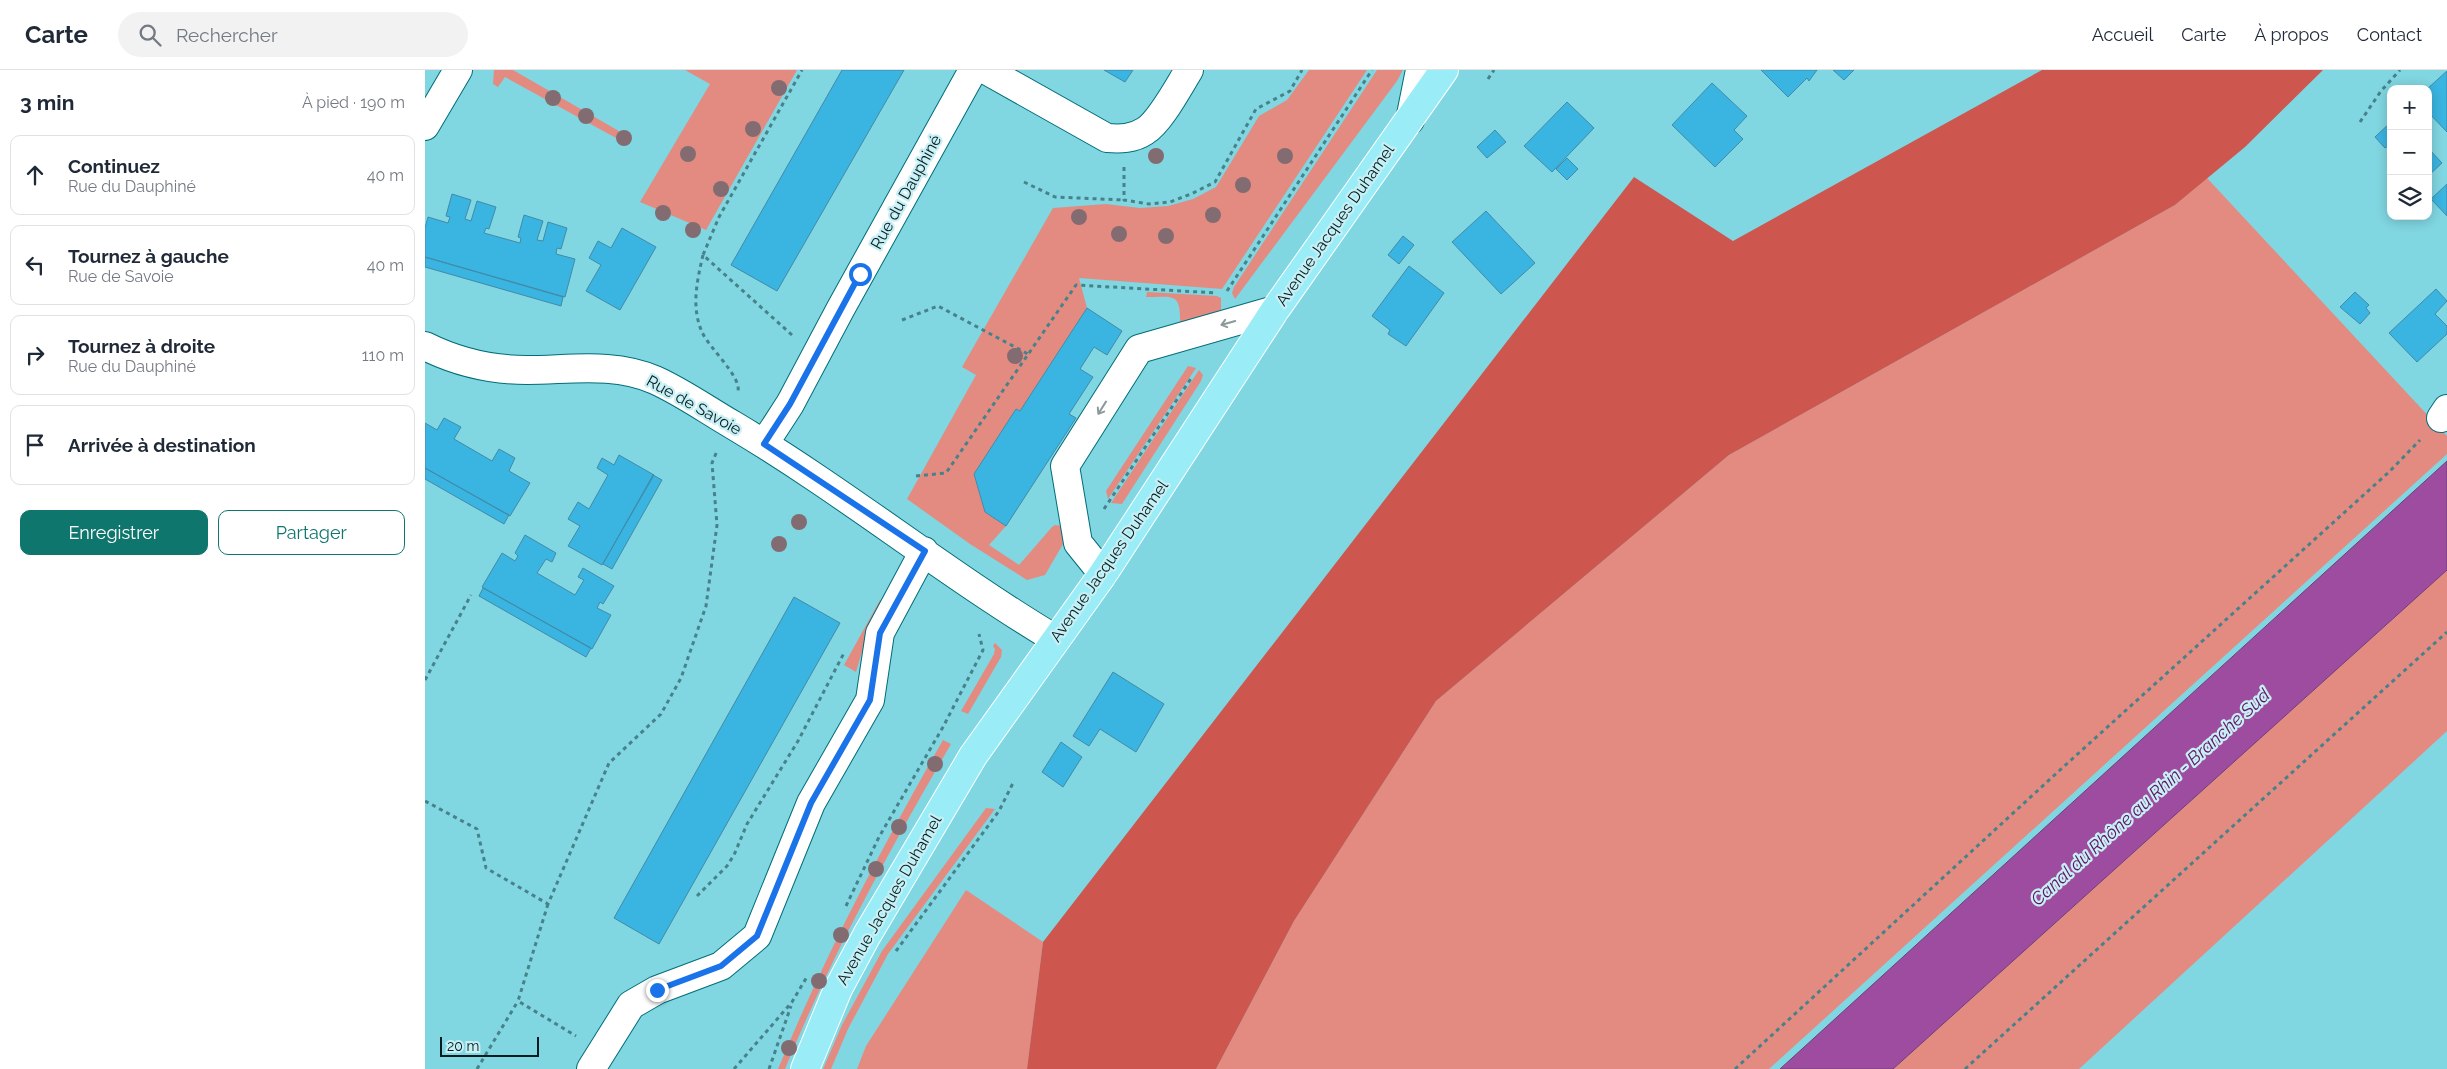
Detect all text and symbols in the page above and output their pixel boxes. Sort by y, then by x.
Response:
search box [118,12,468,57]
text: Carte [25,20,88,49]
icon: search [136,21,164,49]
text: Rechercher [176,24,278,46]
text: Accueil [2092,24,2153,45]
text: Carte [2181,24,2226,45]
text: À propos [2254,24,2329,45]
text: Contact [2357,24,2422,45]
map controls [2387,85,2432,220]
button: + [2387,85,2432,130]
text: 3 min [20,90,74,115]
text: À pied · 190 m [302,93,405,112]
button: − [2387,130,2432,175]
street label: Rue du Dauphiné [867,131,945,253]
street label: Avenue Jacques Duhamel [1272,140,1398,309]
text: Continuez [68,155,160,177]
icon: ahead [21,161,49,189]
text: 40 m [367,166,404,185]
button: layers [2387,175,2432,220]
text: Rue du Dauphiné [68,177,196,196]
text: Tournez à gauche [68,245,229,267]
icon: left [21,251,49,279]
text: 40 m [367,256,404,275]
route start [849,263,872,286]
text: Rue de Savoie [68,267,174,286]
one-way arrow [1221,319,1237,329]
text: Tournez à droite [68,335,215,357]
icon: right [21,341,49,369]
text: 110 m [362,346,404,365]
text: Rue du Dauphiné [68,357,196,376]
street label: Rue de Savoie [643,371,745,439]
one-way arrow [1097,400,1107,414]
icon: arrive [21,431,49,459]
text: Arrivée à destination [68,434,256,456]
street label: Avenue Jacques Duhamel [1046,476,1172,645]
button: Enregistrer [20,510,208,555]
button: Partager [218,510,405,555]
water label: Canal du Rhône au Rhin - Branche Sud [2026,683,2275,910]
street label: Avenue Jacques Duhamel [833,811,946,988]
route end [646,979,669,1002]
scale bar [440,1034,539,1057]
text: 20 m [447,1038,479,1054]

